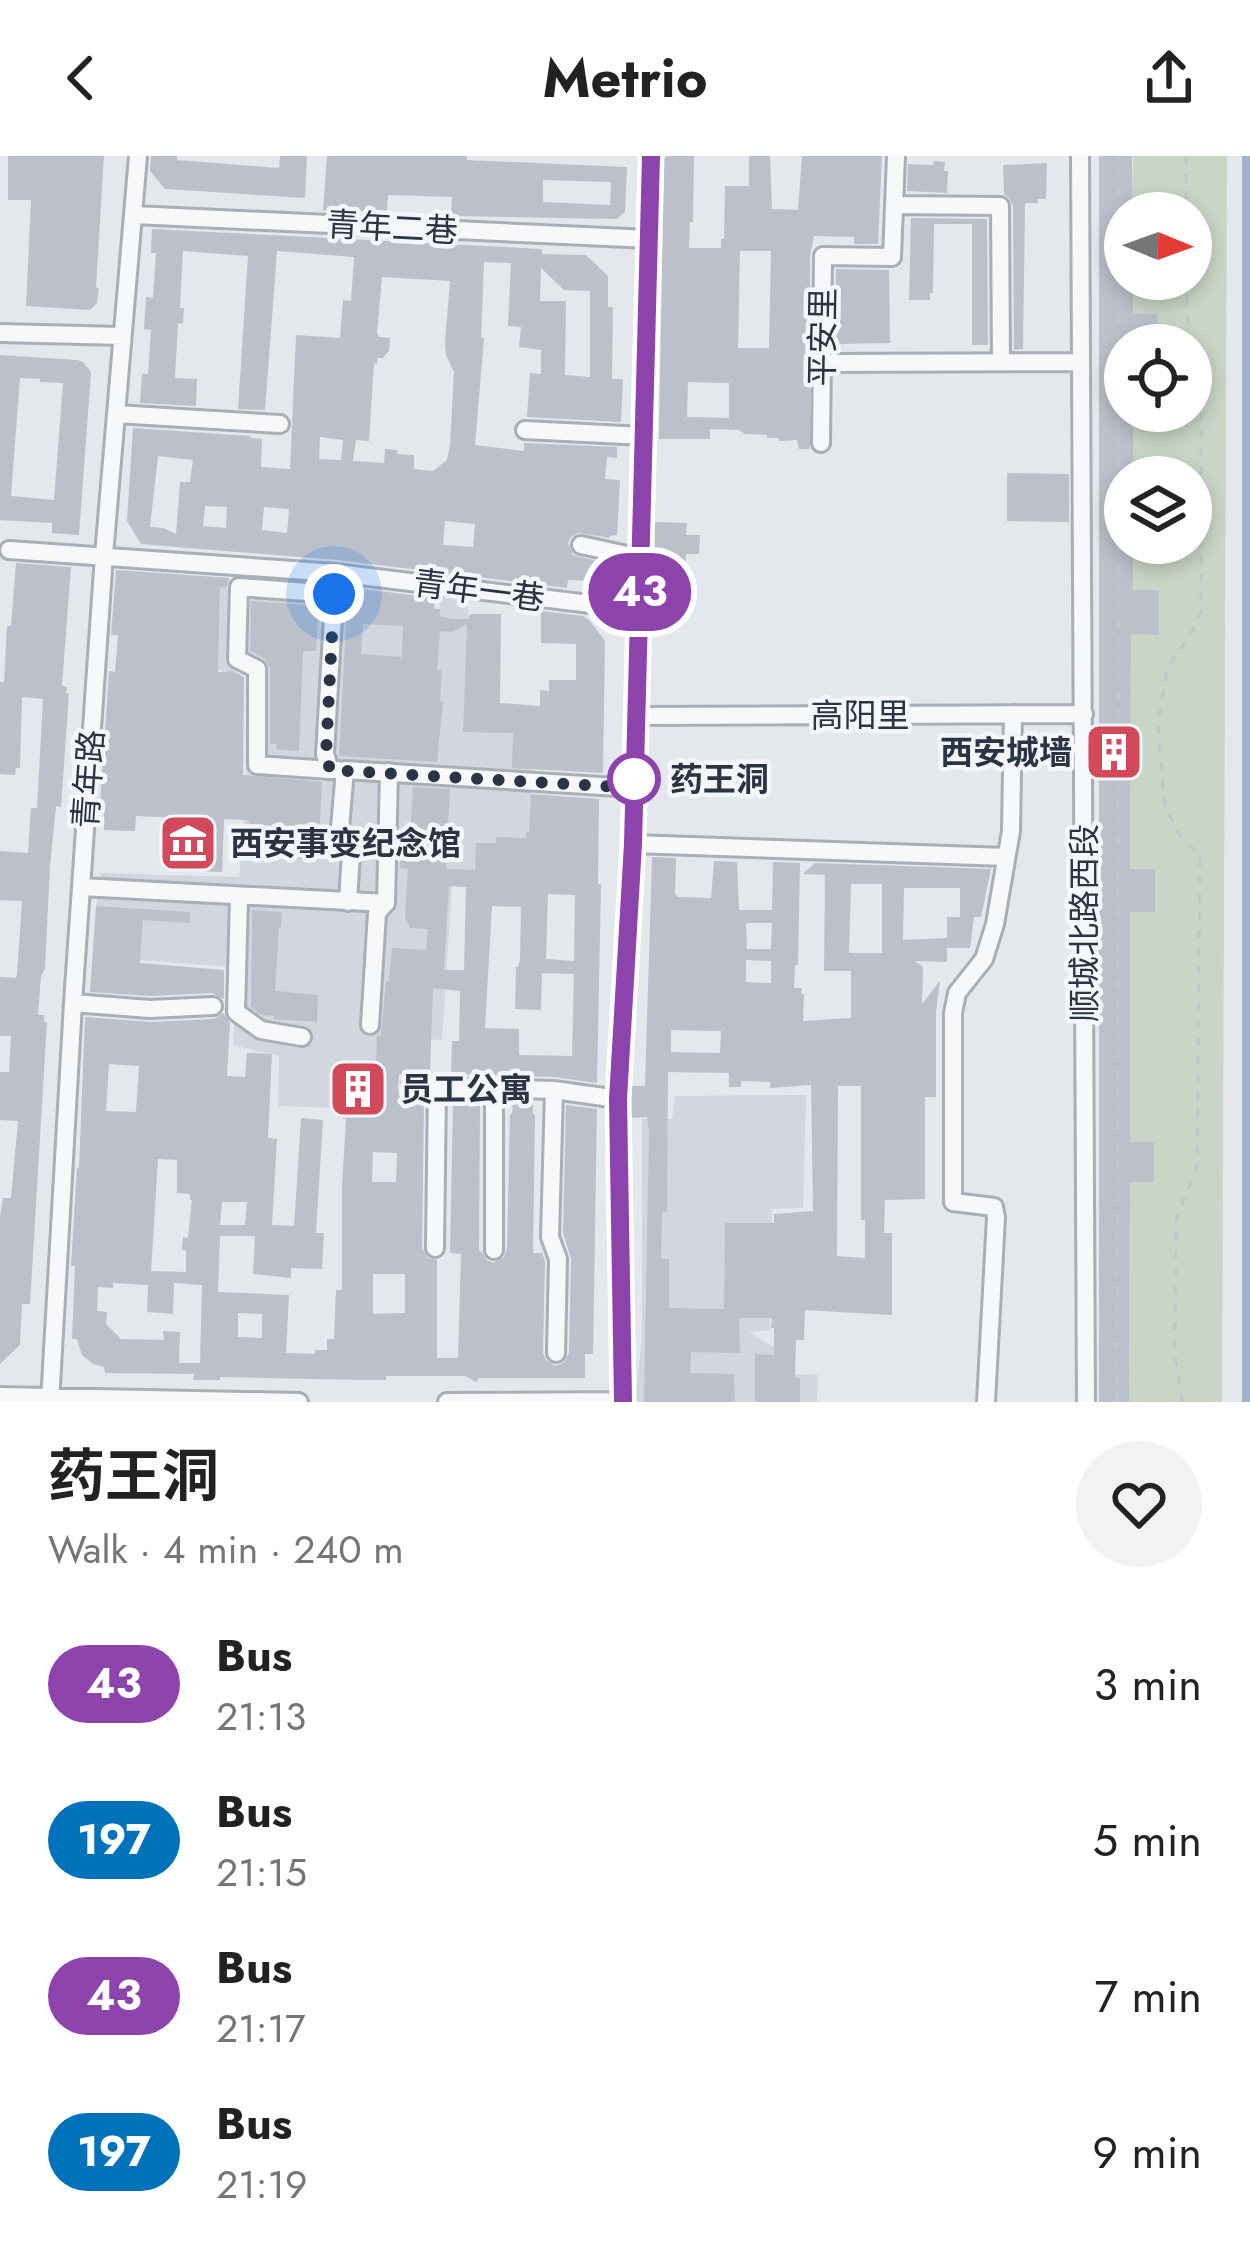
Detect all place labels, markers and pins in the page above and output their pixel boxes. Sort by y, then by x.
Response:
building icon: 西安城墙 [1083,721,1145,783]
place label: 西安城墙 [940,729,1072,776]
marker: 药王洞 [609,754,659,804]
place label: 药王洞 [670,756,769,803]
museum icon: 西安事变纪念馆 [157,812,219,874]
place label: 西安事变纪念馆 [230,820,461,867]
building icon: 员工公寓 [327,1058,389,1120]
place label: 员工公寓 [400,1066,532,1113]

